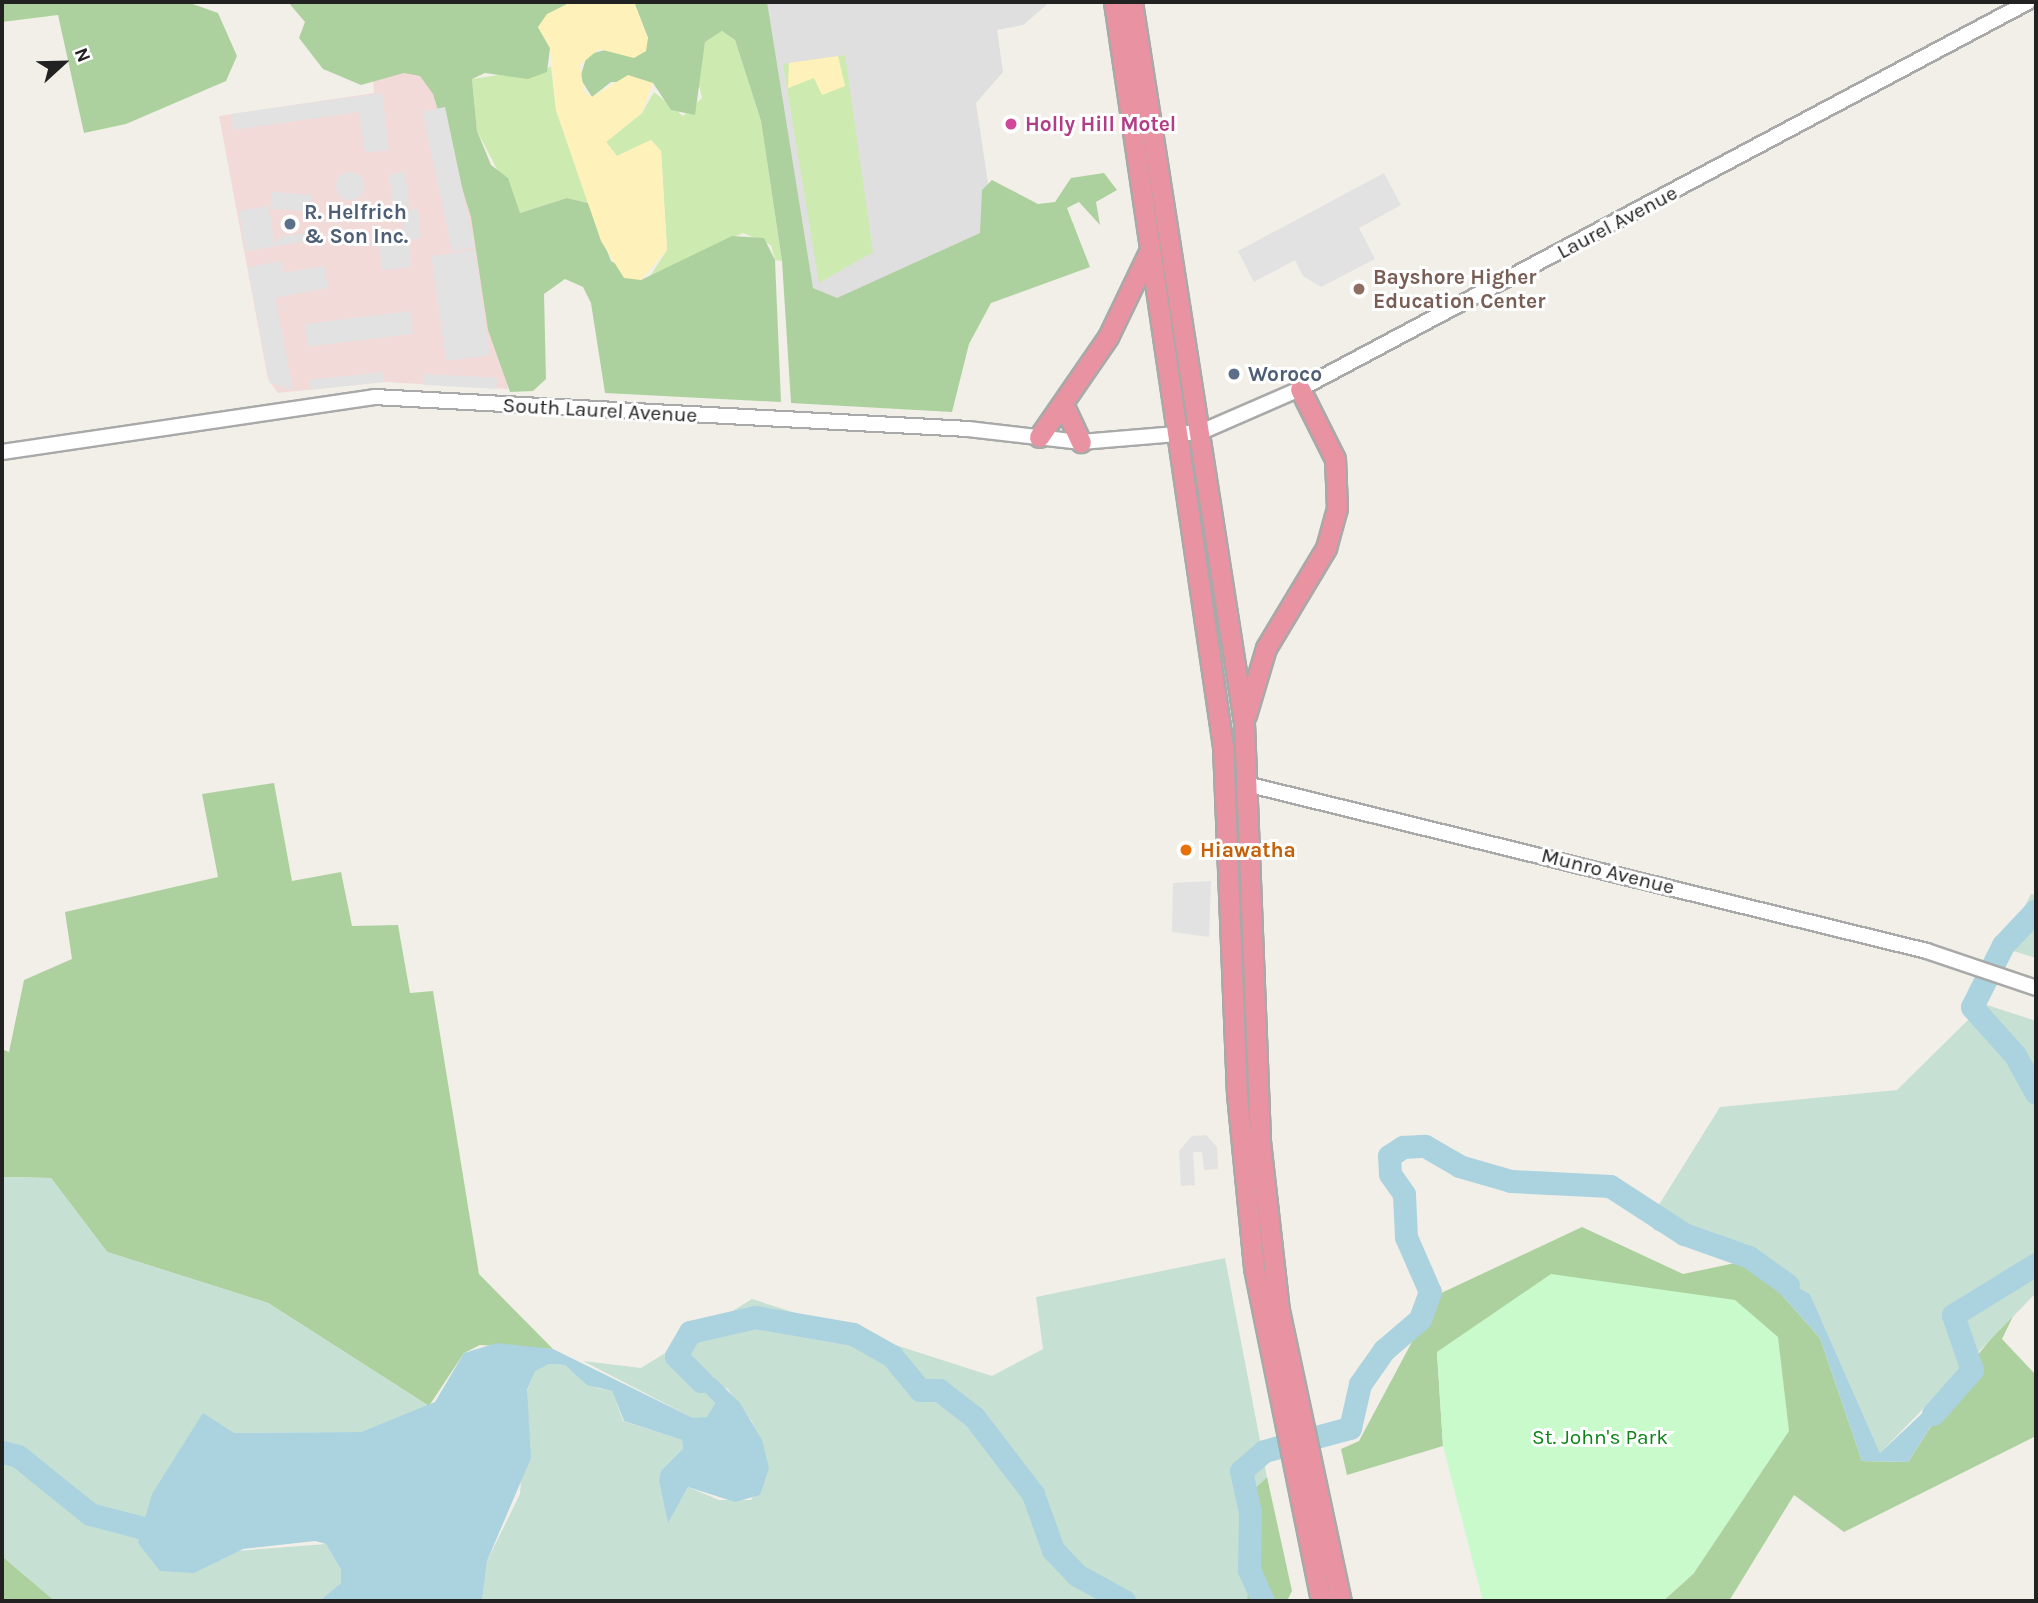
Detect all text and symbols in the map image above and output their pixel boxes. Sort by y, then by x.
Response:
north arrow [28,28,98,98]
text: N [70,45,95,66]
place label: Holly Hill Motel [1025,111,1176,137]
marker: Holly Hill Motel [1003,116,1019,132]
street label: Laurel Avenue [1553,180,1681,264]
place label: R. Helfrich & Son Inc. [304,199,408,249]
marker: R. Helfrich & Son Inc. [282,216,298,232]
place label: Bayshore Higher Education Center [1373,264,1545,314]
marker: Bayshore Higher Education Center [1351,281,1367,297]
place label: Woroco [1248,361,1322,387]
marker: Woroco [1226,366,1242,382]
street label: South Laurel Avenue [502,392,698,428]
place label: Hiawatha [1200,837,1296,863]
marker: Hiawatha [1178,842,1194,858]
street label: Munro Avenue [1539,842,1677,900]
park label: St. John's Park [1532,1424,1668,1450]

